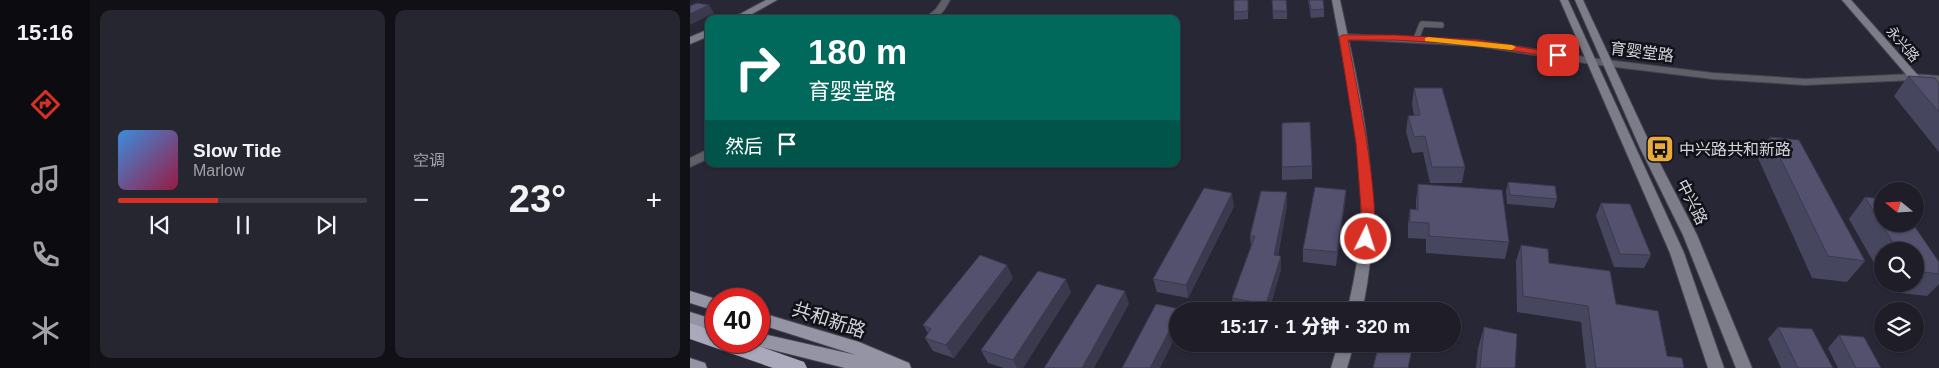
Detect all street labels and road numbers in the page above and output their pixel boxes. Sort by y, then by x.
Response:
street label: 永兴路 [1883,23,1923,65]
street label: 育婴堂路 [1609,40,1675,64]
street label: 中兴路 [1674,177,1710,227]
street label: 共和新路 [790,298,868,342]

